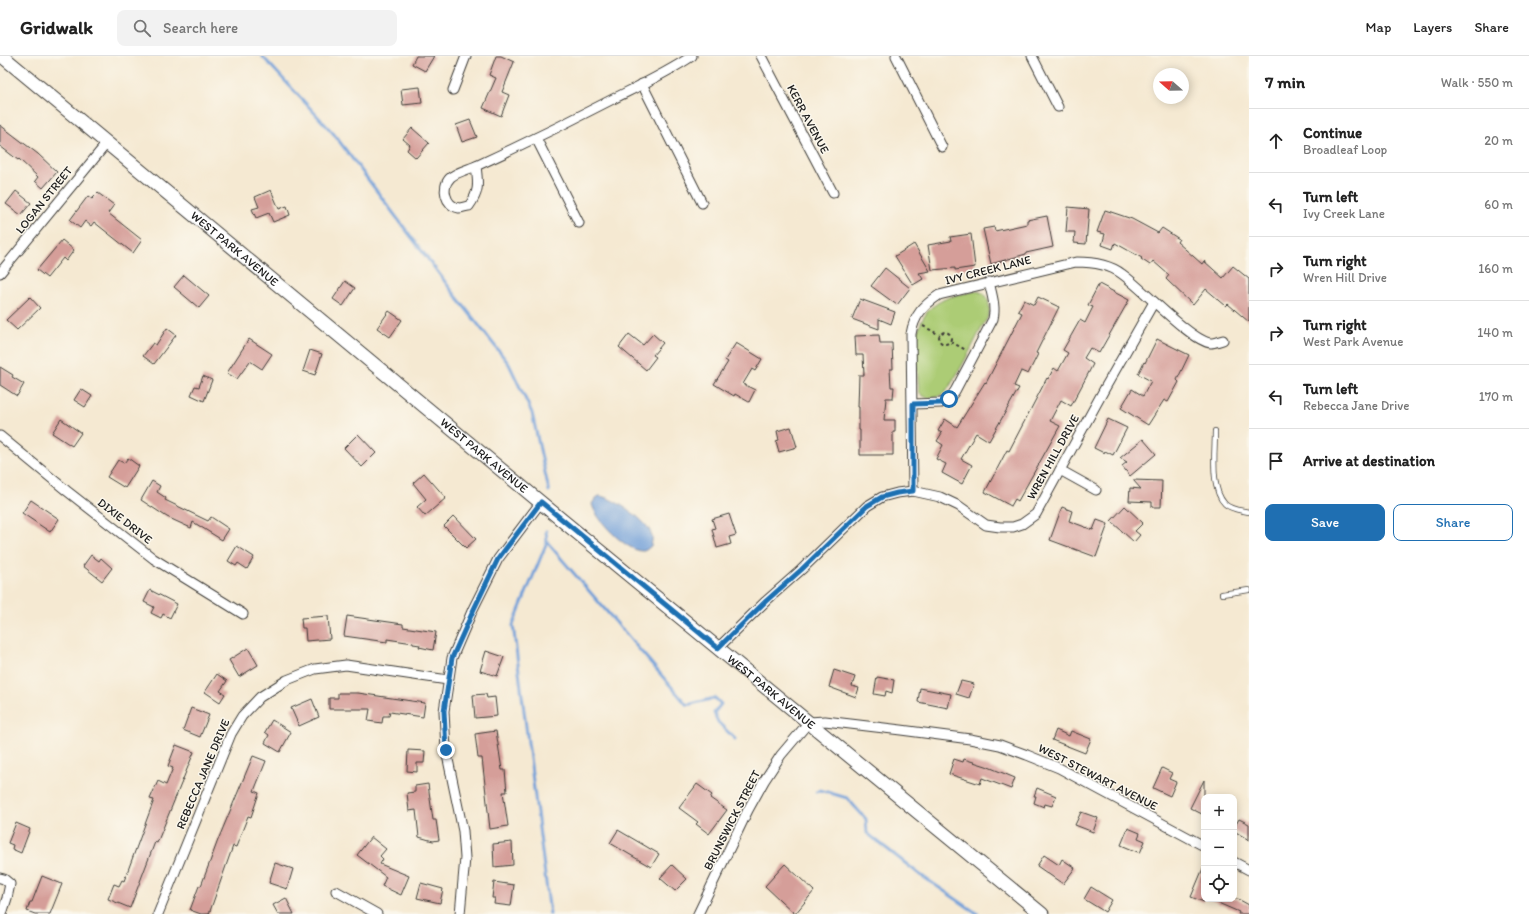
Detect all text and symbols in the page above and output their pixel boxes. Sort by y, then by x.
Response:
search box [117,10,397,46]
text: Gridwalk [20,16,93,39]
icon: search [131,17,153,39]
text: Search here [163,19,238,37]
text: Map [1366,19,1391,36]
text: Layers [1413,19,1452,36]
text: Share [1474,19,1509,36]
north arrow [1153,68,1189,104]
text: 7 min [1265,72,1305,92]
text: Walk · 550 m [1441,75,1513,90]
street label: KERR AVENUE [784,82,832,156]
text: Continue [1303,124,1362,142]
icon: ahead [1265,130,1287,152]
text: 20 m [1484,133,1513,148]
text: Broadleaf Loop [1303,142,1387,157]
street label: LOGAN STREET [13,163,75,236]
text: Turn left [1303,188,1358,206]
icon: left [1265,194,1287,216]
text: 60 m [1484,197,1513,212]
text: Ivy Creek Lane [1303,206,1385,221]
street label: WEST PARK AVENUE [188,208,281,289]
street label: IVY CREEK LANE [944,252,1033,287]
text: Turn right [1303,252,1367,270]
icon: right [1265,258,1287,280]
text: 160 m [1478,261,1513,276]
text: Wren Hill Drive [1303,270,1387,285]
text: Turn right [1303,316,1367,334]
icon: right [1265,322,1287,344]
text: 140 m [1477,325,1513,340]
text: West Park Avenue [1303,334,1403,349]
text: Turn left [1303,380,1358,398]
icon: left [1265,386,1287,408]
text: 170 m [1479,389,1513,404]
route start [940,390,958,408]
text: Rebecca Jane Drive [1303,398,1410,413]
street label: WREN HILL DRIVE [1024,412,1082,502]
street label: WEST PARK AVENUE [437,415,531,496]
icon: arrive [1265,450,1287,472]
text: Arrive at destination [1303,452,1435,470]
street label: DIXIE DRIVE [95,495,155,547]
button: Save [1265,504,1385,541]
button: Share [1393,504,1513,541]
street label: WEST PARK AVENUE [724,652,818,732]
street label: REBECCA JANE DRIVE [173,716,233,831]
route end [437,741,455,759]
street label: WEST STEWART AVENUE [1036,741,1160,813]
street label: BRUNSWICK STREET [701,767,763,872]
map controls [1201,794,1237,902]
button: + [1201,794,1237,830]
button: − [1201,830,1237,866]
button: locate [1201,866,1237,902]

